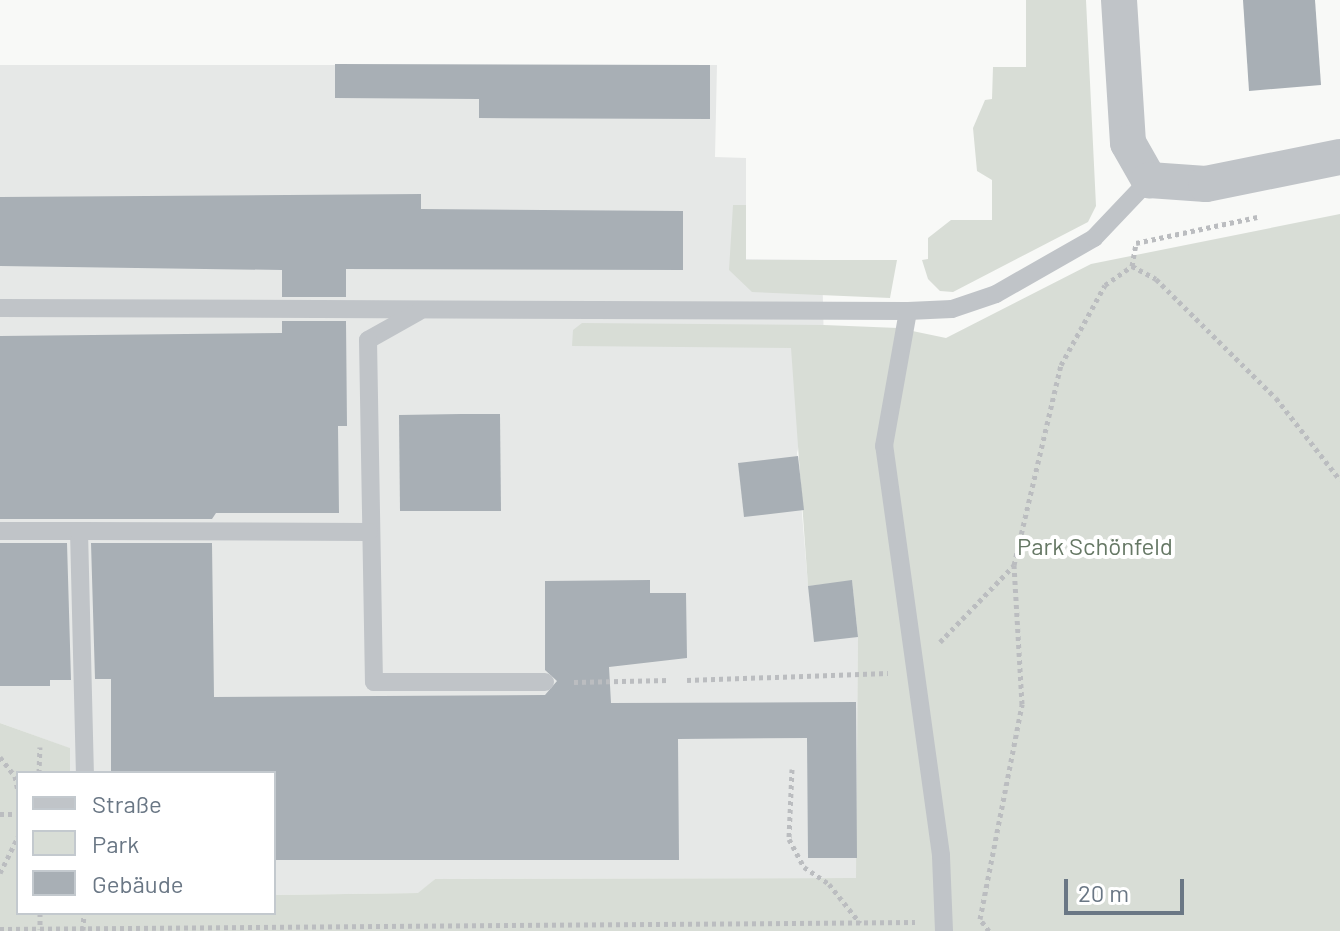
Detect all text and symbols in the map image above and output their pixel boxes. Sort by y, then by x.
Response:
park label: Park Schönfeld [1017,532,1173,560]
legend [16,771,276,915]
text: Straße [92,789,162,818]
text: Park [92,829,139,858]
scale bar [1068,863,1188,913]
text: Gebäude [92,869,184,898]
text: 20 m [1078,878,1129,907]

